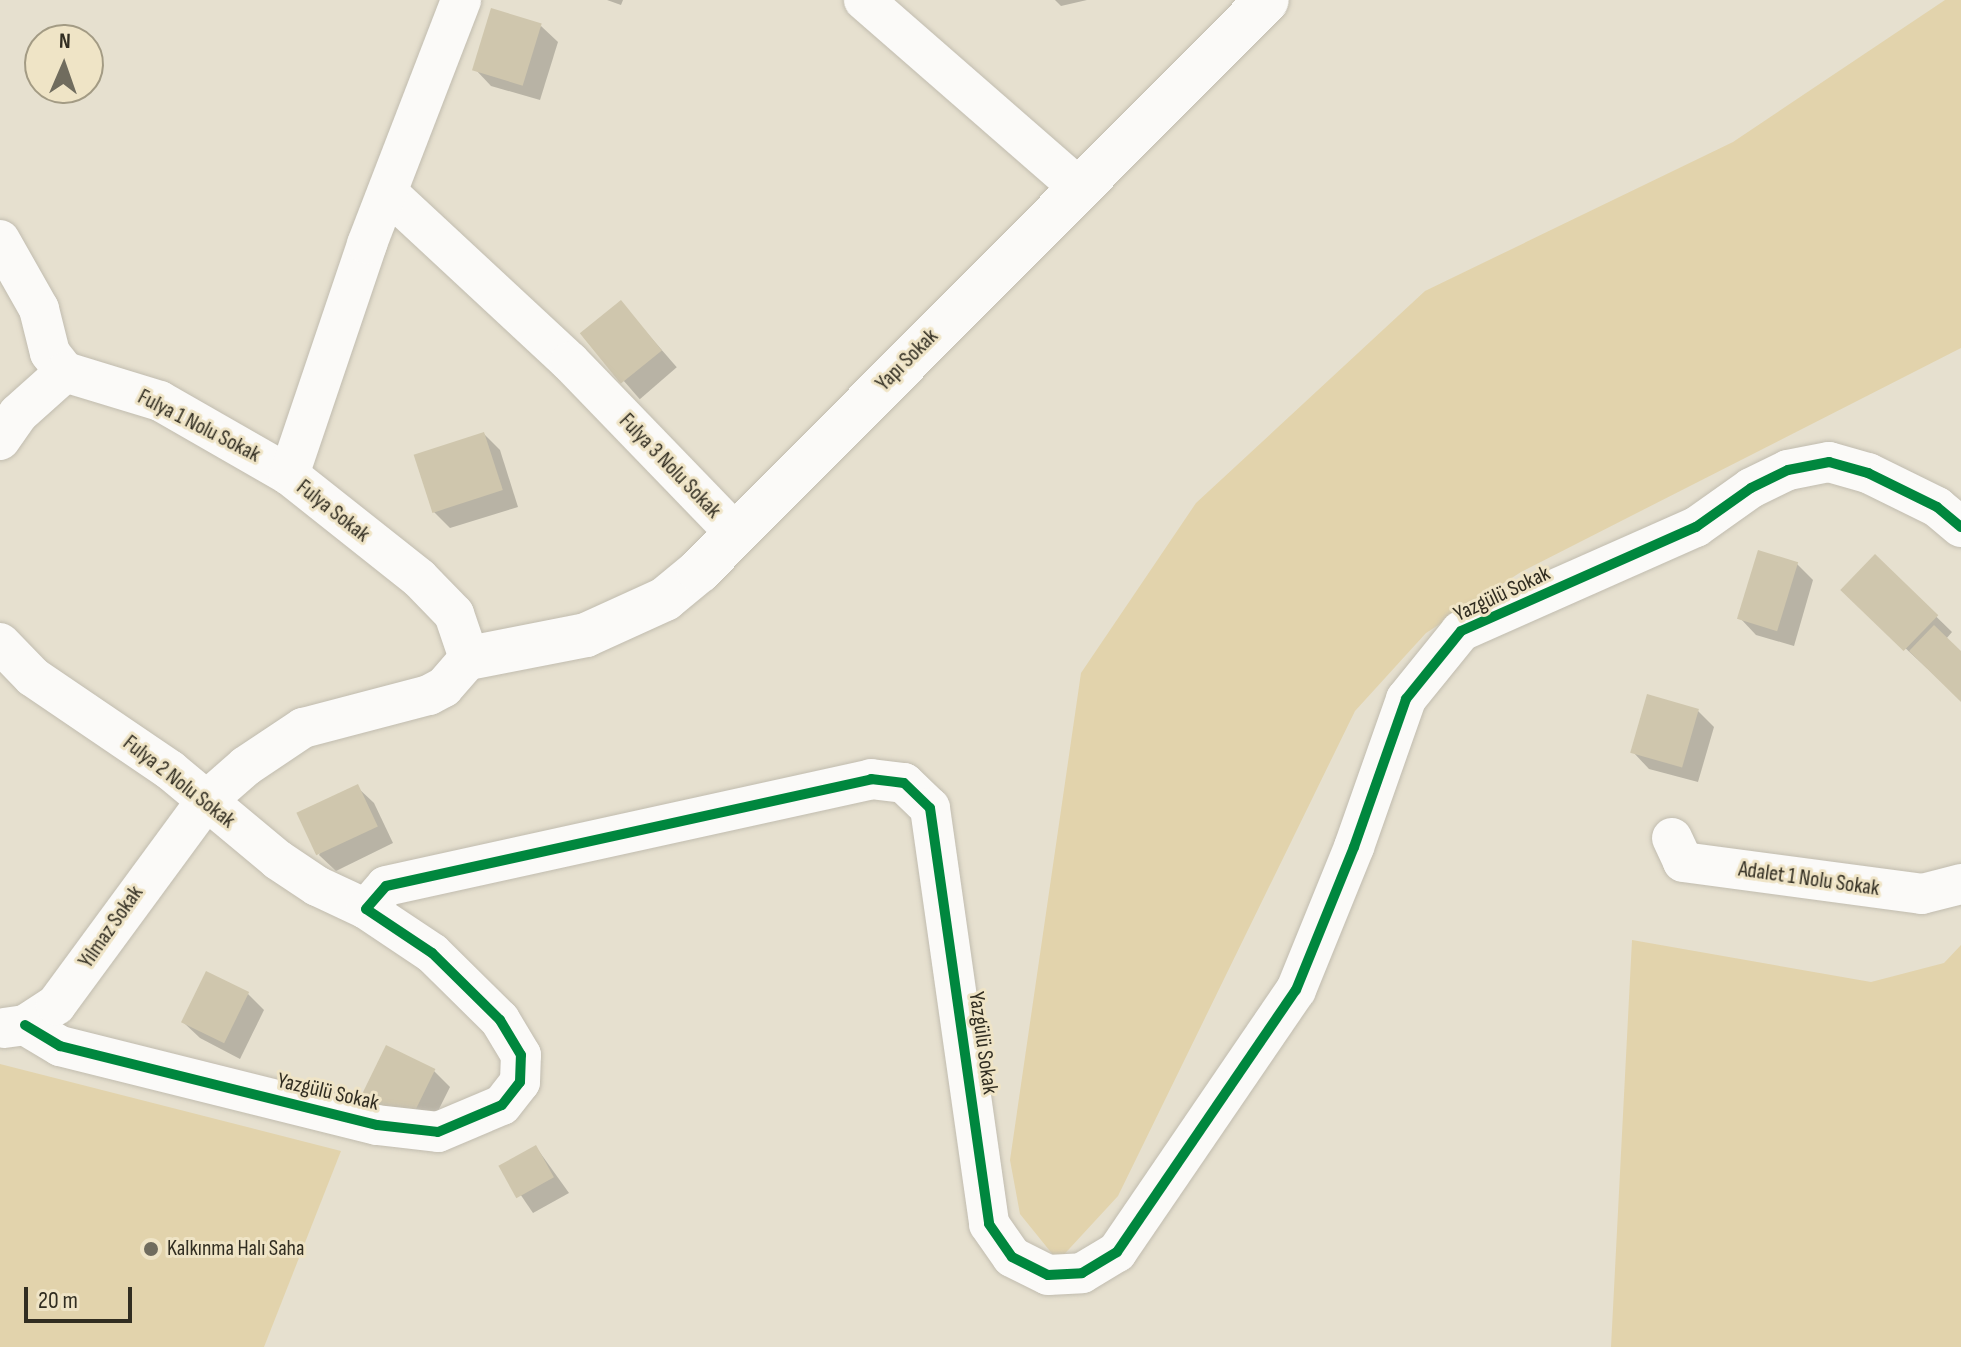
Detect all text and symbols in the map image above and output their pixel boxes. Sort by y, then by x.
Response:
north arrow [24,24,104,104]
text: N [58,28,71,55]
street label: Yapı Sokak [870,323,944,397]
street label: Fulya 1 Nolu Sokak [133,384,265,468]
street label: Fulya 3 Nolu Sokak [613,408,727,524]
street label: Fulya Sokak [291,474,375,548]
street label: Yazgülü Sokak [1450,560,1554,628]
street label: Fulya 2 Nolu Sokak [118,730,240,834]
street label: Adalet 1 Nolu Sokak [1737,856,1881,902]
street label: Yılmaz Sokak [73,881,149,973]
street label: Yazgülü Sokak [963,990,1003,1096]
street label: Yazgülü Sokak [275,1068,381,1116]
place label: Kalkınma Halı Saha [167,1236,304,1262]
marker: Kalkınma Halı Saha [142,1240,160,1258]
scale bar [28,1271,136,1321]
text: 20 m [38,1286,78,1315]

